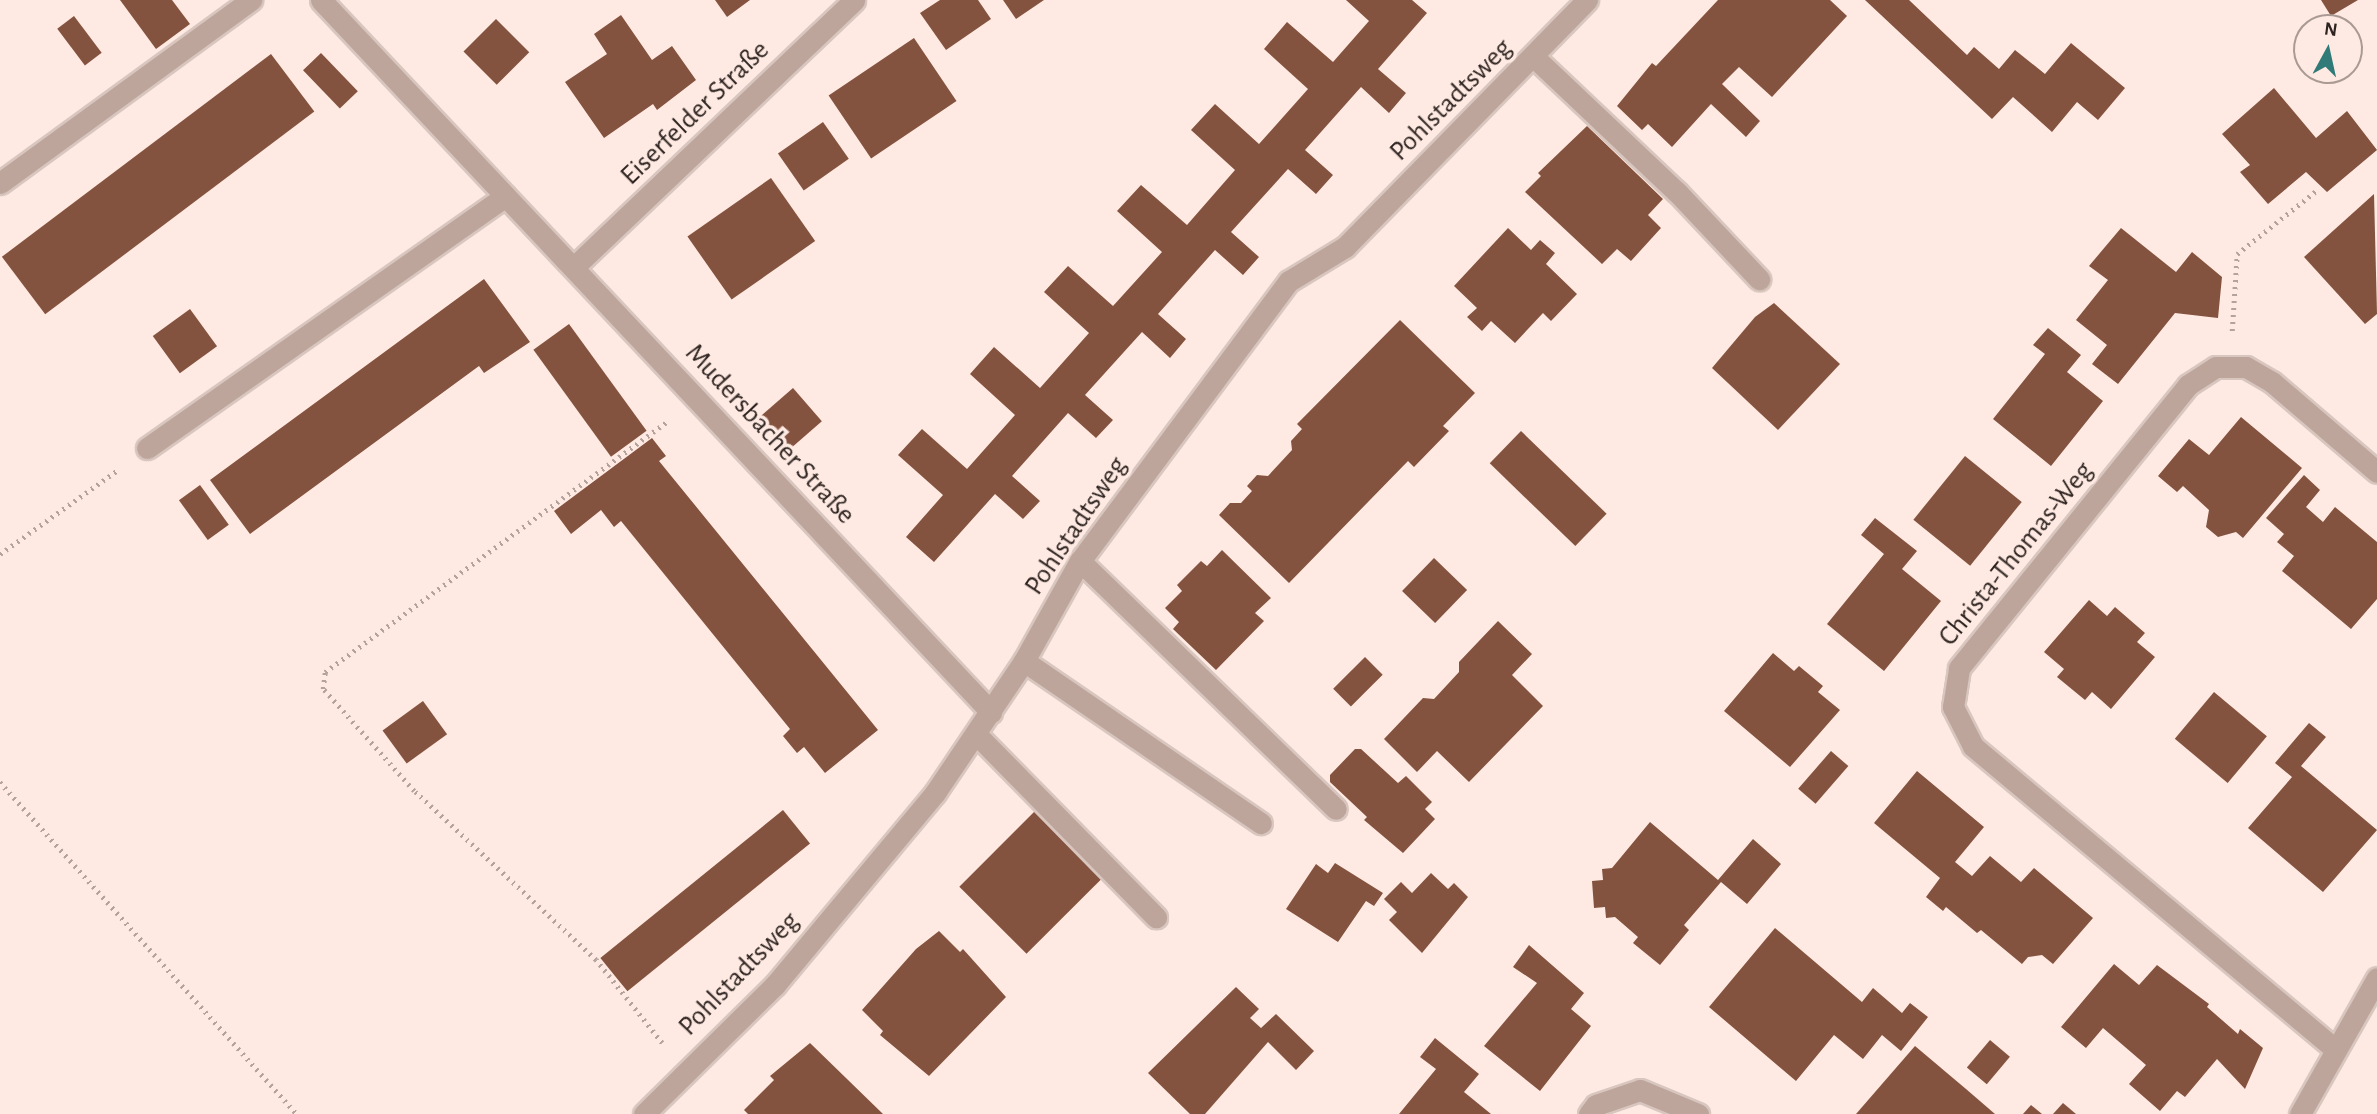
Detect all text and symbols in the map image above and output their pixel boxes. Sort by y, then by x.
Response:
north arrow [2293,14,2363,84]
text: N [2323,19,2339,40]
street label: Pohlstadtsweg [1383,32,1519,168]
street label: Eiserfelder Straße [614,34,776,192]
street label: Mudersbacher Straße [678,337,862,531]
street label: Pohlstadtsweg [1018,451,1134,601]
street label: Christa-Thomas-Weg [1931,455,2101,653]
street label: Pohlstadtsweg [672,905,806,1043]

